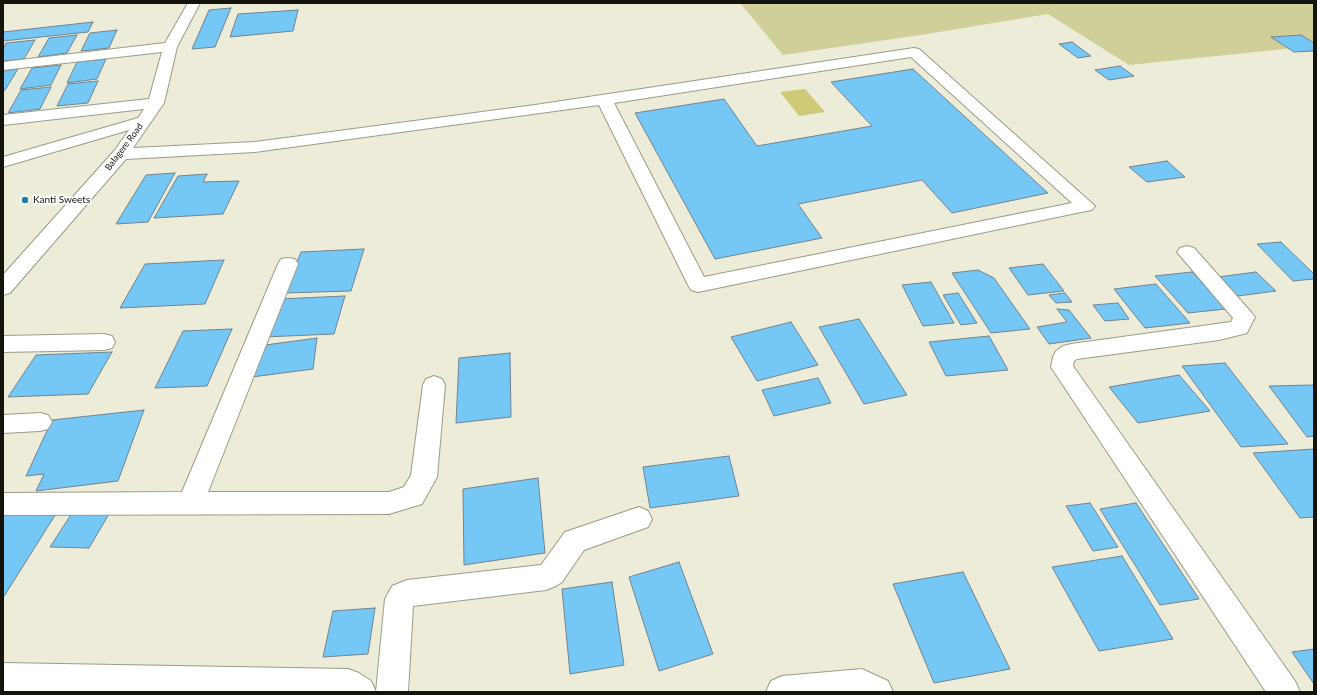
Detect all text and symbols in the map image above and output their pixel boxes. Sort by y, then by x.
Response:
street label: Balagere Road [103,121,145,173]
place label: Kanti Sweets [33,194,90,206]
marker: Kanti Sweets [20,195,30,205]

